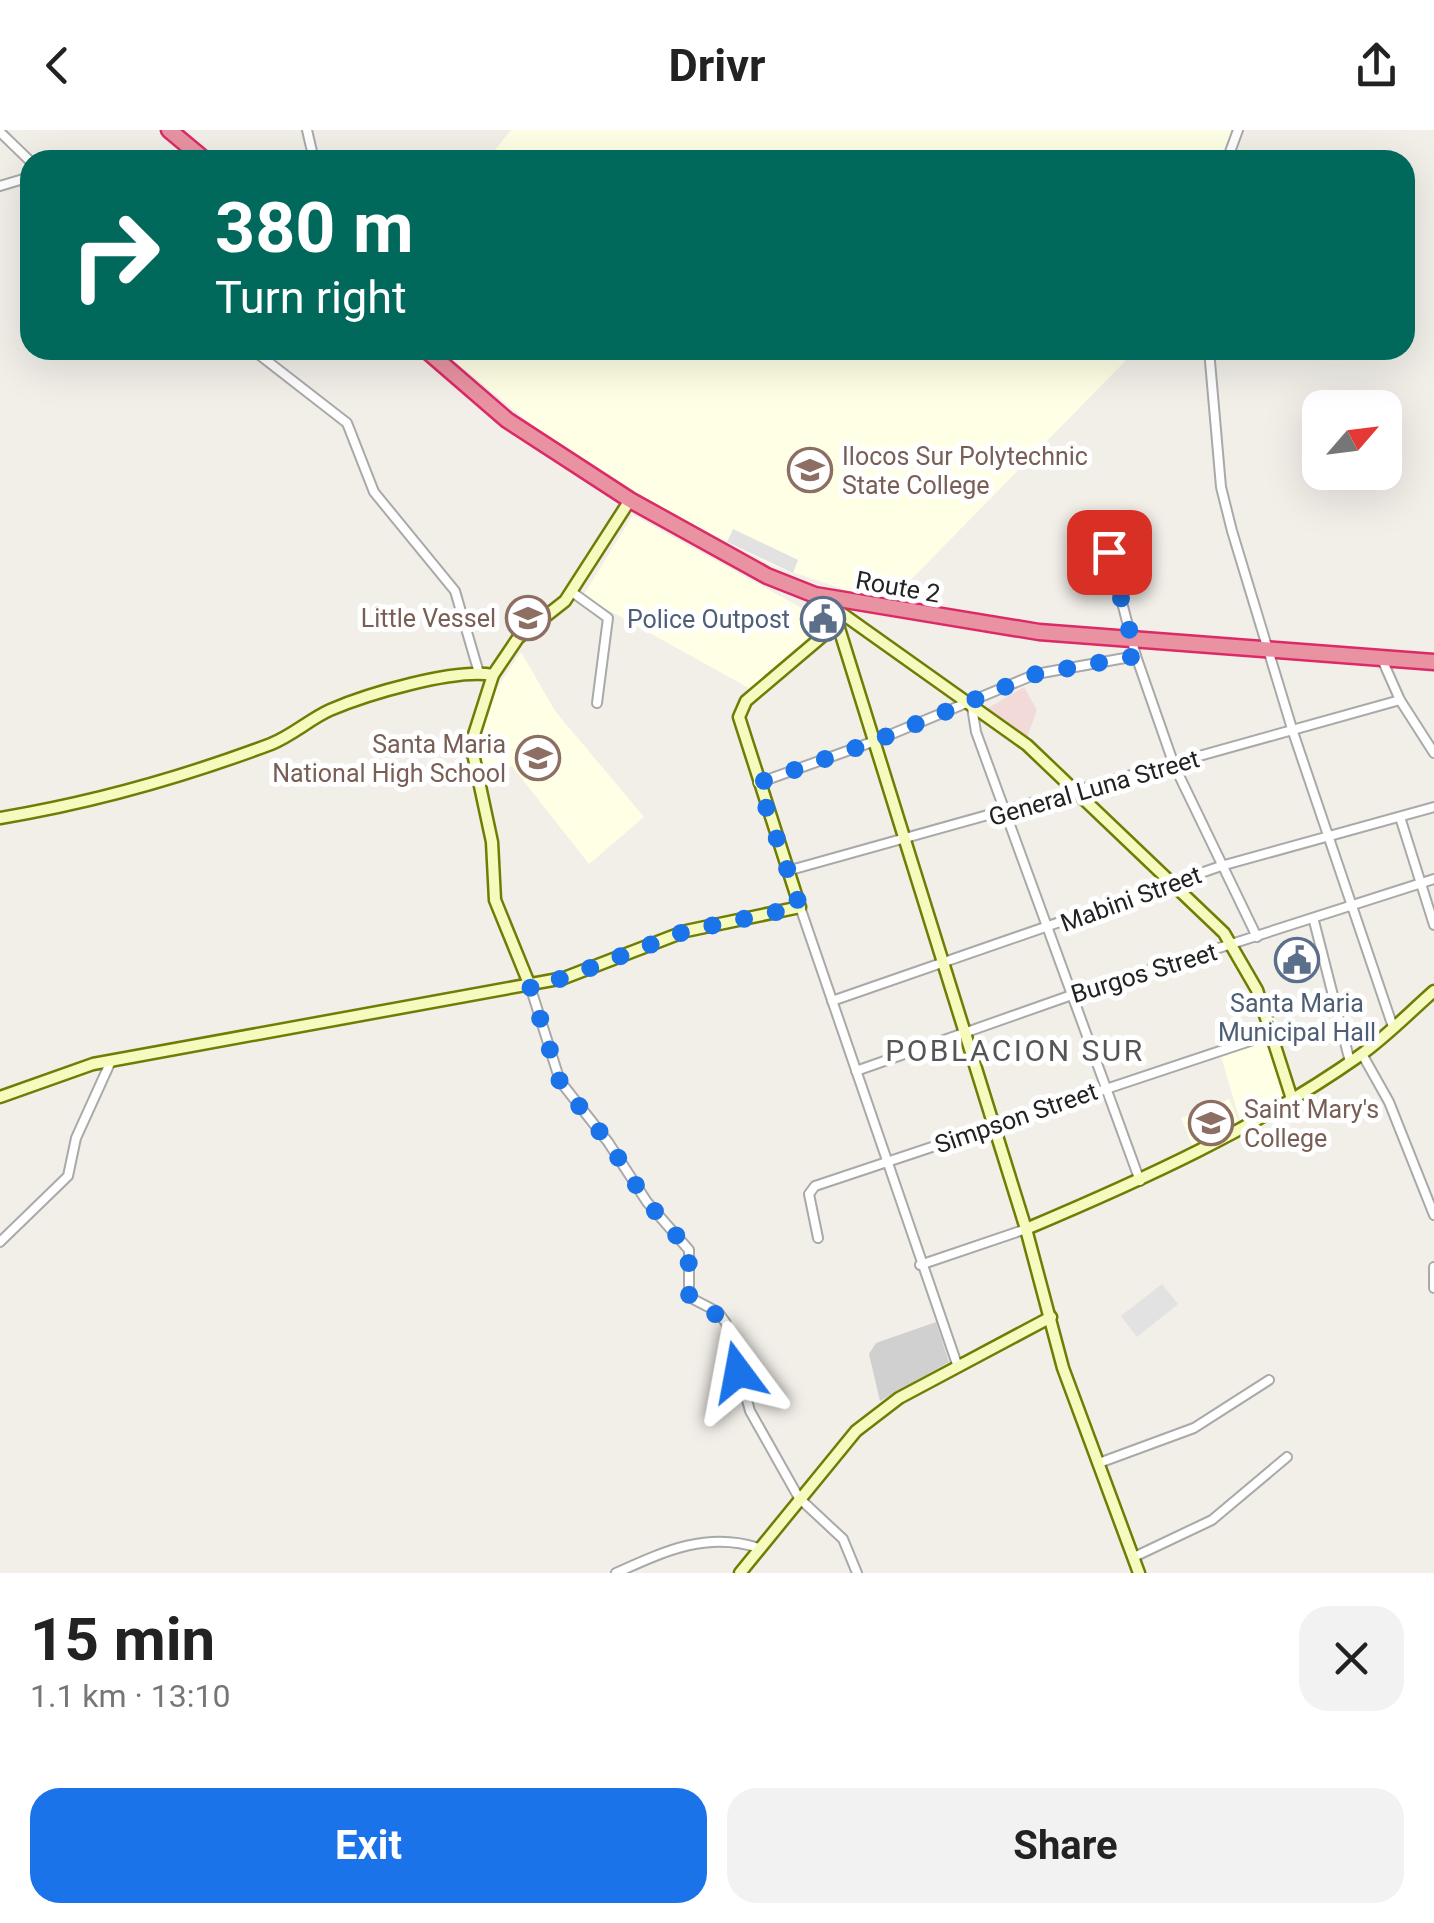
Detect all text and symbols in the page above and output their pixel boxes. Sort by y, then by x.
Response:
icon: back [30,38,85,93]
icon: share [1349,38,1404,93]
text: Drivr [669,39,765,92]
text: 380 m [215,187,414,269]
icon: right [50,190,180,320]
text: Turn right [215,271,407,324]
north arrow [1302,390,1402,490]
map controls [1302,390,1402,490]
place label: Ilocos Sur Polytechnic State College [842,442,1088,500]
school or university icon: Ilocos Sur Polytechnic State College [787,447,833,493]
pin [1067,510,1152,595]
icon: arrive [1082,525,1137,580]
street label: Route 2 [854,565,942,609]
school or university icon: Little Vessel [505,595,551,641]
public building icon: Police Outpost [800,596,846,642]
place label: Little Vessel [361,604,496,633]
place label: Police Outpost [627,605,790,634]
place label: Santa Maria National High School [272,730,506,788]
school or university icon: Santa Maria National High School [515,735,561,781]
street label: General Luna Street [985,744,1203,832]
street label: Mabini Street [1057,860,1205,938]
street label: Burgos Street [1068,937,1220,1009]
public building icon: Santa Maria Municipal Hall [1274,937,1320,983]
place label: Santa Maria Municipal Hall [1218,989,1376,1047]
district label: POBLACION SUR [885,1033,1145,1068]
street label: Simpson Street [931,1077,1101,1159]
place label: Saint Mary's College [1244,1095,1379,1153]
school or university icon: Saint Mary's College [1188,1100,1234,1146]
position arrow [686,1320,790,1424]
text: 15 min [30,1604,215,1675]
button: close [1299,1606,1404,1711]
text: 1.1 km · 13:10 [30,1677,231,1715]
button: Exit [30,1788,707,1903]
button: Share [727,1788,1404,1903]

